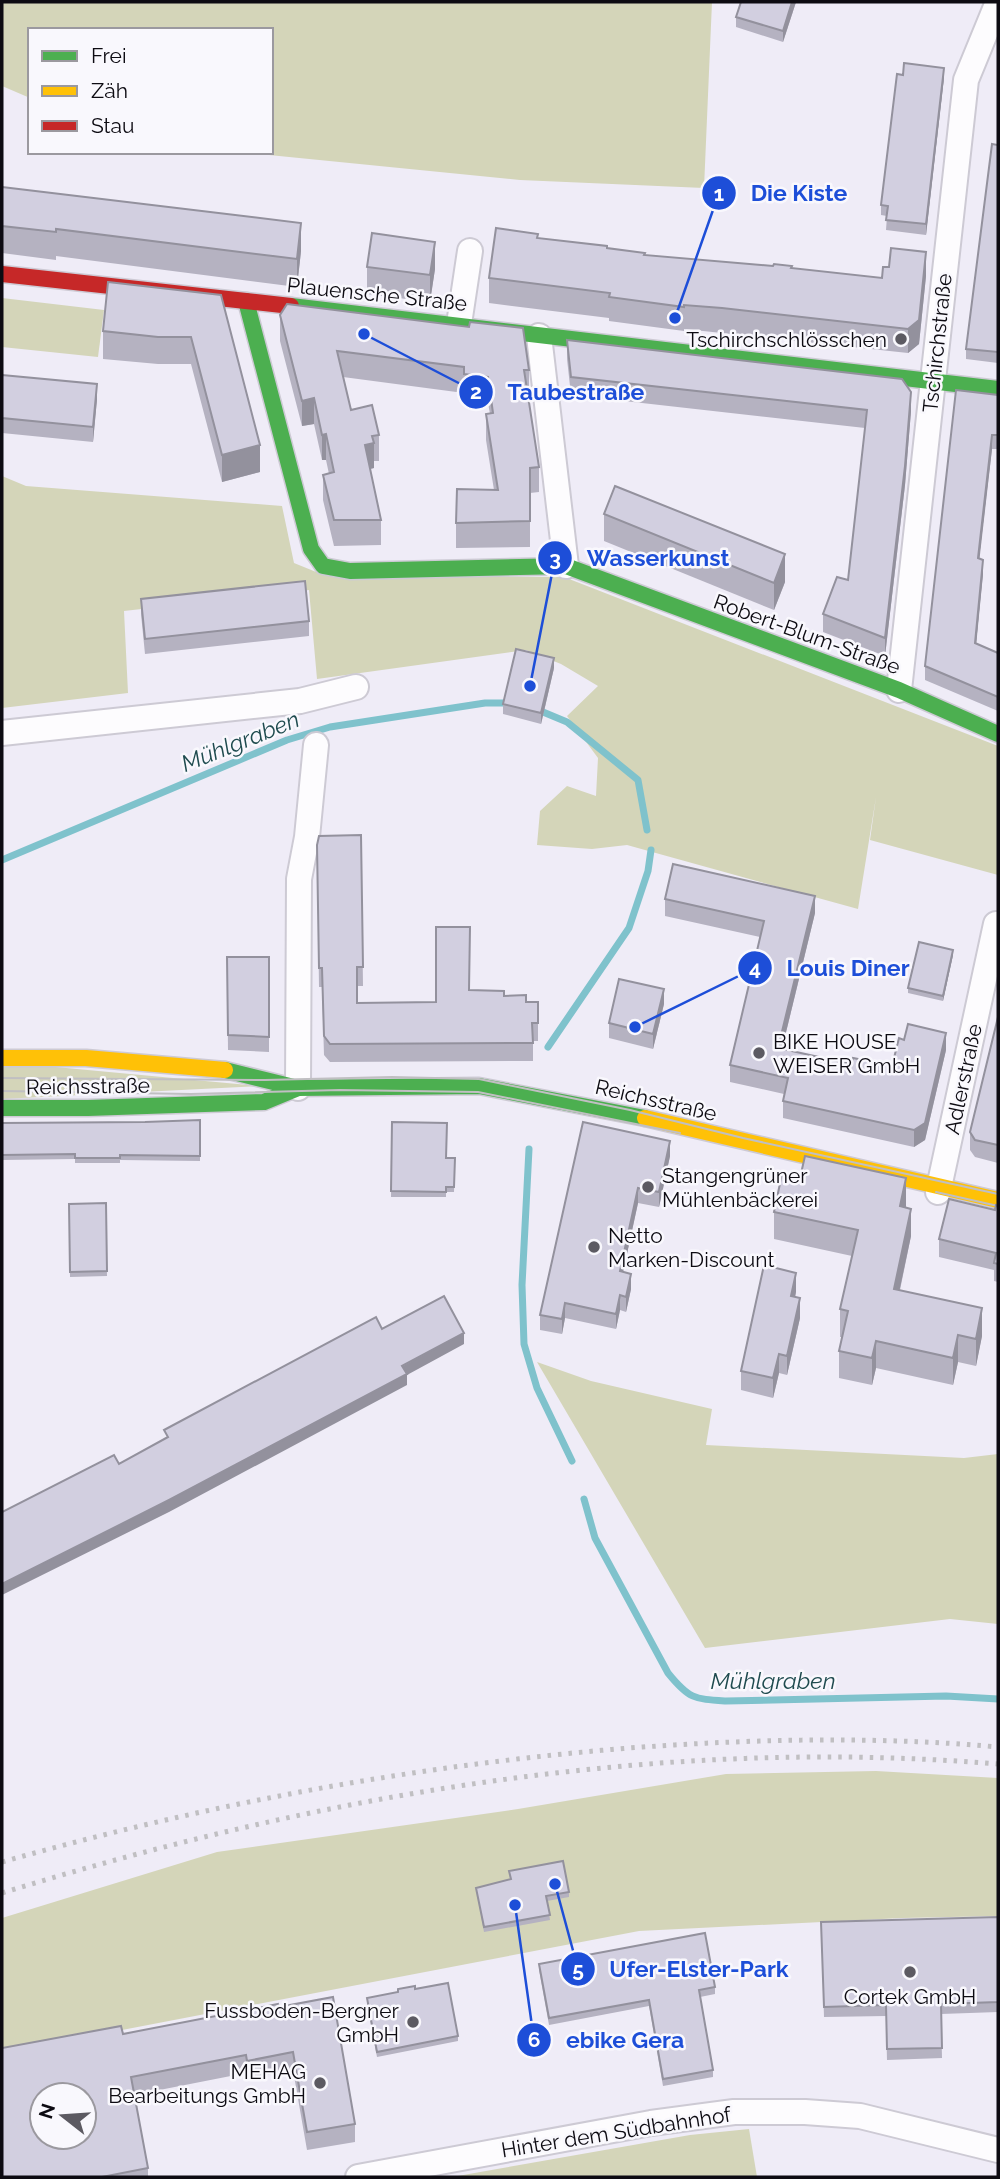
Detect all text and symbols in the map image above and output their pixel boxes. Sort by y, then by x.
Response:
legend [28,28,273,154]
text: Frei [91,43,127,68]
text: Zäh [91,78,128,103]
text: Stau [91,113,135,138]
callout: Die Kiste [702,171,862,215]
text: Die Kiste [751,179,848,206]
text: 1 [714,181,724,206]
street label: Plauensche Straße [286,272,468,316]
street label: Tschirchstraße [917,272,957,414]
place label: Tschirchschlösschen [686,327,887,352]
marker: Tschirchschlösschen [893,331,909,347]
callout: Taubestraße [459,370,659,414]
text: Taubestraße [508,378,645,405]
text: 2 [470,379,482,404]
callout: Wasserkunst [538,536,743,580]
text: Wasserkunst [587,544,729,571]
text: 3 [549,546,561,571]
street label: Robert-Blum-Straße [710,589,904,679]
water label: Mühlgraben [177,705,303,777]
callout: Louis Diner [737,946,923,990]
text: Louis Diner [786,954,910,981]
text: 4 [749,955,761,980]
street label: Adlerstraße [939,1022,987,1136]
place label: BIKE HOUSE WEISER GmbH [773,1029,920,1078]
marker: BIKE HOUSE WEISER GmbH [751,1045,767,1061]
street label: Reichsstraße [26,1072,150,1100]
street label: Reichsstraße [593,1074,719,1126]
place label: Stangengrüner Mühlenbäckerei [662,1163,818,1212]
marker: Stangengrüner Mühlenbäckerei [640,1179,656,1195]
place label: Netto Marken-Discount [608,1223,774,1272]
marker: Netto Marken-Discount [586,1239,602,1255]
water label: Mühlgraben [710,1667,836,1694]
callout: Ufer-Elster-Park [560,1947,803,1991]
text: Ufer-Elster-Park [609,1955,789,1982]
text: 5 [572,1957,584,1982]
marker: Cortek GmbH [902,1964,918,1980]
place label: Cortek GmbH [844,1984,976,2009]
place label: Fussboden-Bergner GmbH [204,1998,400,2047]
marker: Fussboden-Bergner GmbH [405,2014,421,2030]
callout: ebike Gera [517,2018,698,2062]
text: ebike Gera [566,2026,684,2053]
text: 6 [528,2027,540,2052]
place label: MEHAG Bearbeitungs GmbH [108,2059,306,2108]
marker: MEHAG Bearbeitungs GmbH [312,2075,328,2091]
north arrow [28,2081,98,2151]
text: N [34,2101,59,2121]
street label: Hinter dem Südbahnhof [499,2101,734,2163]

